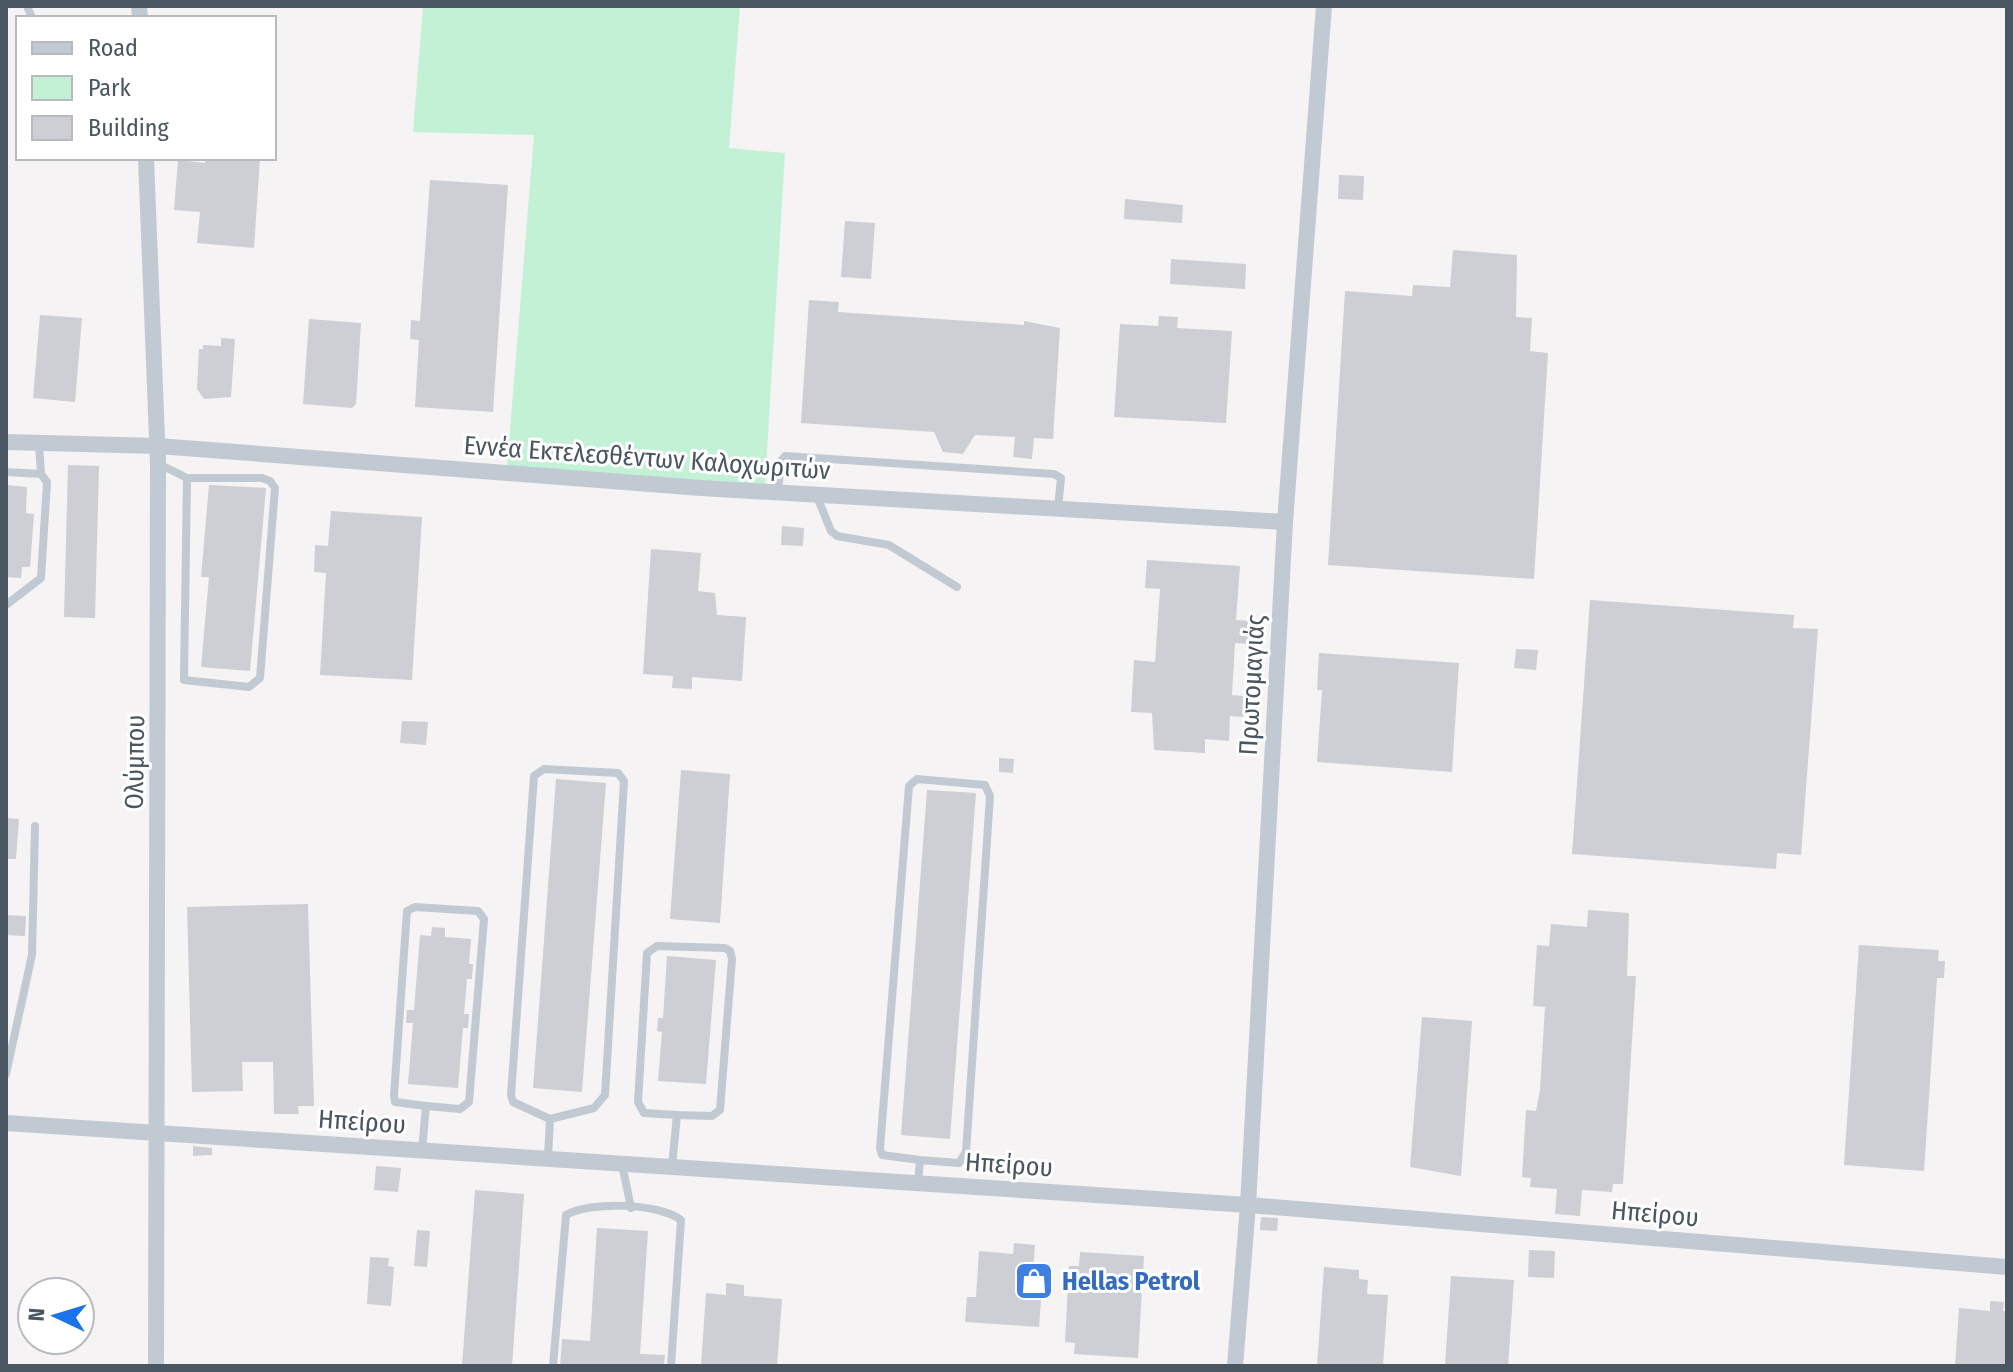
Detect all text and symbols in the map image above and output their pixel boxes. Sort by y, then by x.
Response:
legend [16,16,276,160]
text: Road [88,34,138,62]
text: Park [88,74,131,102]
text: Building [88,114,170,142]
street label: Εννέα Εκτελεσθέντων Καλοχωριτών [463,430,832,486]
street label: Πρωτομαγιάς [1233,614,1271,756]
street label: Ολύμπου [119,714,151,810]
street label: Ηπείρου [317,1103,407,1141]
street label: Ηπείρου [964,1146,1054,1184]
street label: Ηπείρου [1610,1195,1700,1233]
shop icon: Hellas Petrol [1013,1260,1055,1302]
place label: Hellas Petrol [1062,1266,1201,1297]
north arrow [16,1276,96,1356]
text: N [23,1307,50,1322]

